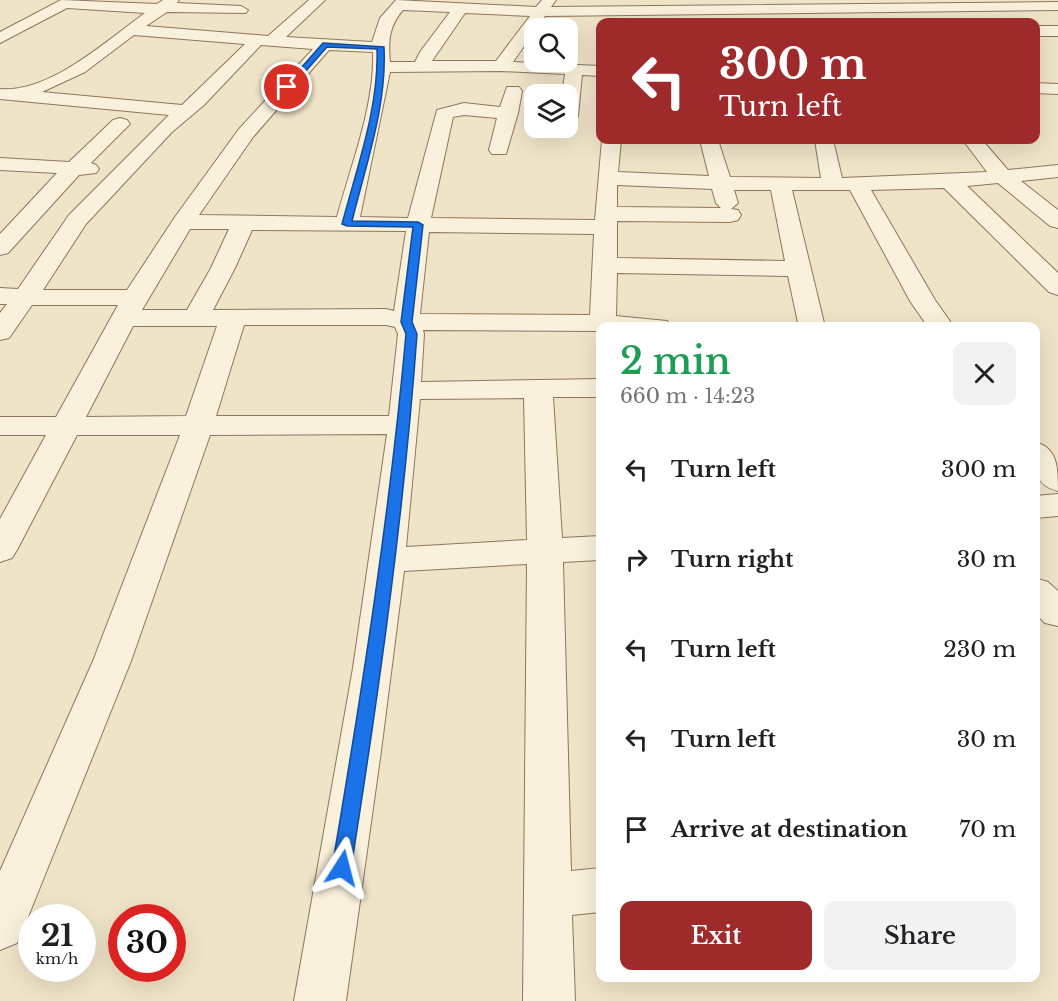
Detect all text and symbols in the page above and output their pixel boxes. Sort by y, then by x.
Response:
map controls [524,18,578,138]
button: search [524,18,578,72]
text: 300 m [719,38,867,90]
icon: left [620,42,698,120]
pin [261,61,312,112]
icon: arrive [270,70,303,103]
button: layers [524,84,578,138]
text: Turn left [719,90,842,123]
text: 2 min [620,339,731,384]
button: close [953,342,1016,405]
text: 660 m · 14:23 [620,384,755,408]
icon: left [620,453,653,486]
text: Turn left [671,456,776,483]
text: 300 m [941,456,1016,483]
icon: right [620,543,653,576]
text: Turn right [671,546,793,573]
text: 30 m [957,546,1016,573]
icon: left [620,633,653,666]
text: Turn left [671,636,776,663]
text: 230 m [943,636,1016,663]
icon: left [620,723,653,756]
text: Turn left [671,726,776,753]
text: 30 m [957,726,1016,753]
icon: arrive [620,813,653,846]
text: Arrive at destination [671,816,908,843]
text: 70 m [959,816,1016,843]
position arrow [310,836,374,900]
button: Exit [620,901,812,970]
button: Share [824,901,1016,970]
speed limit sign: 30 [108,904,186,982]
text: 21 [41,917,73,954]
text: km/h [36,949,78,968]

